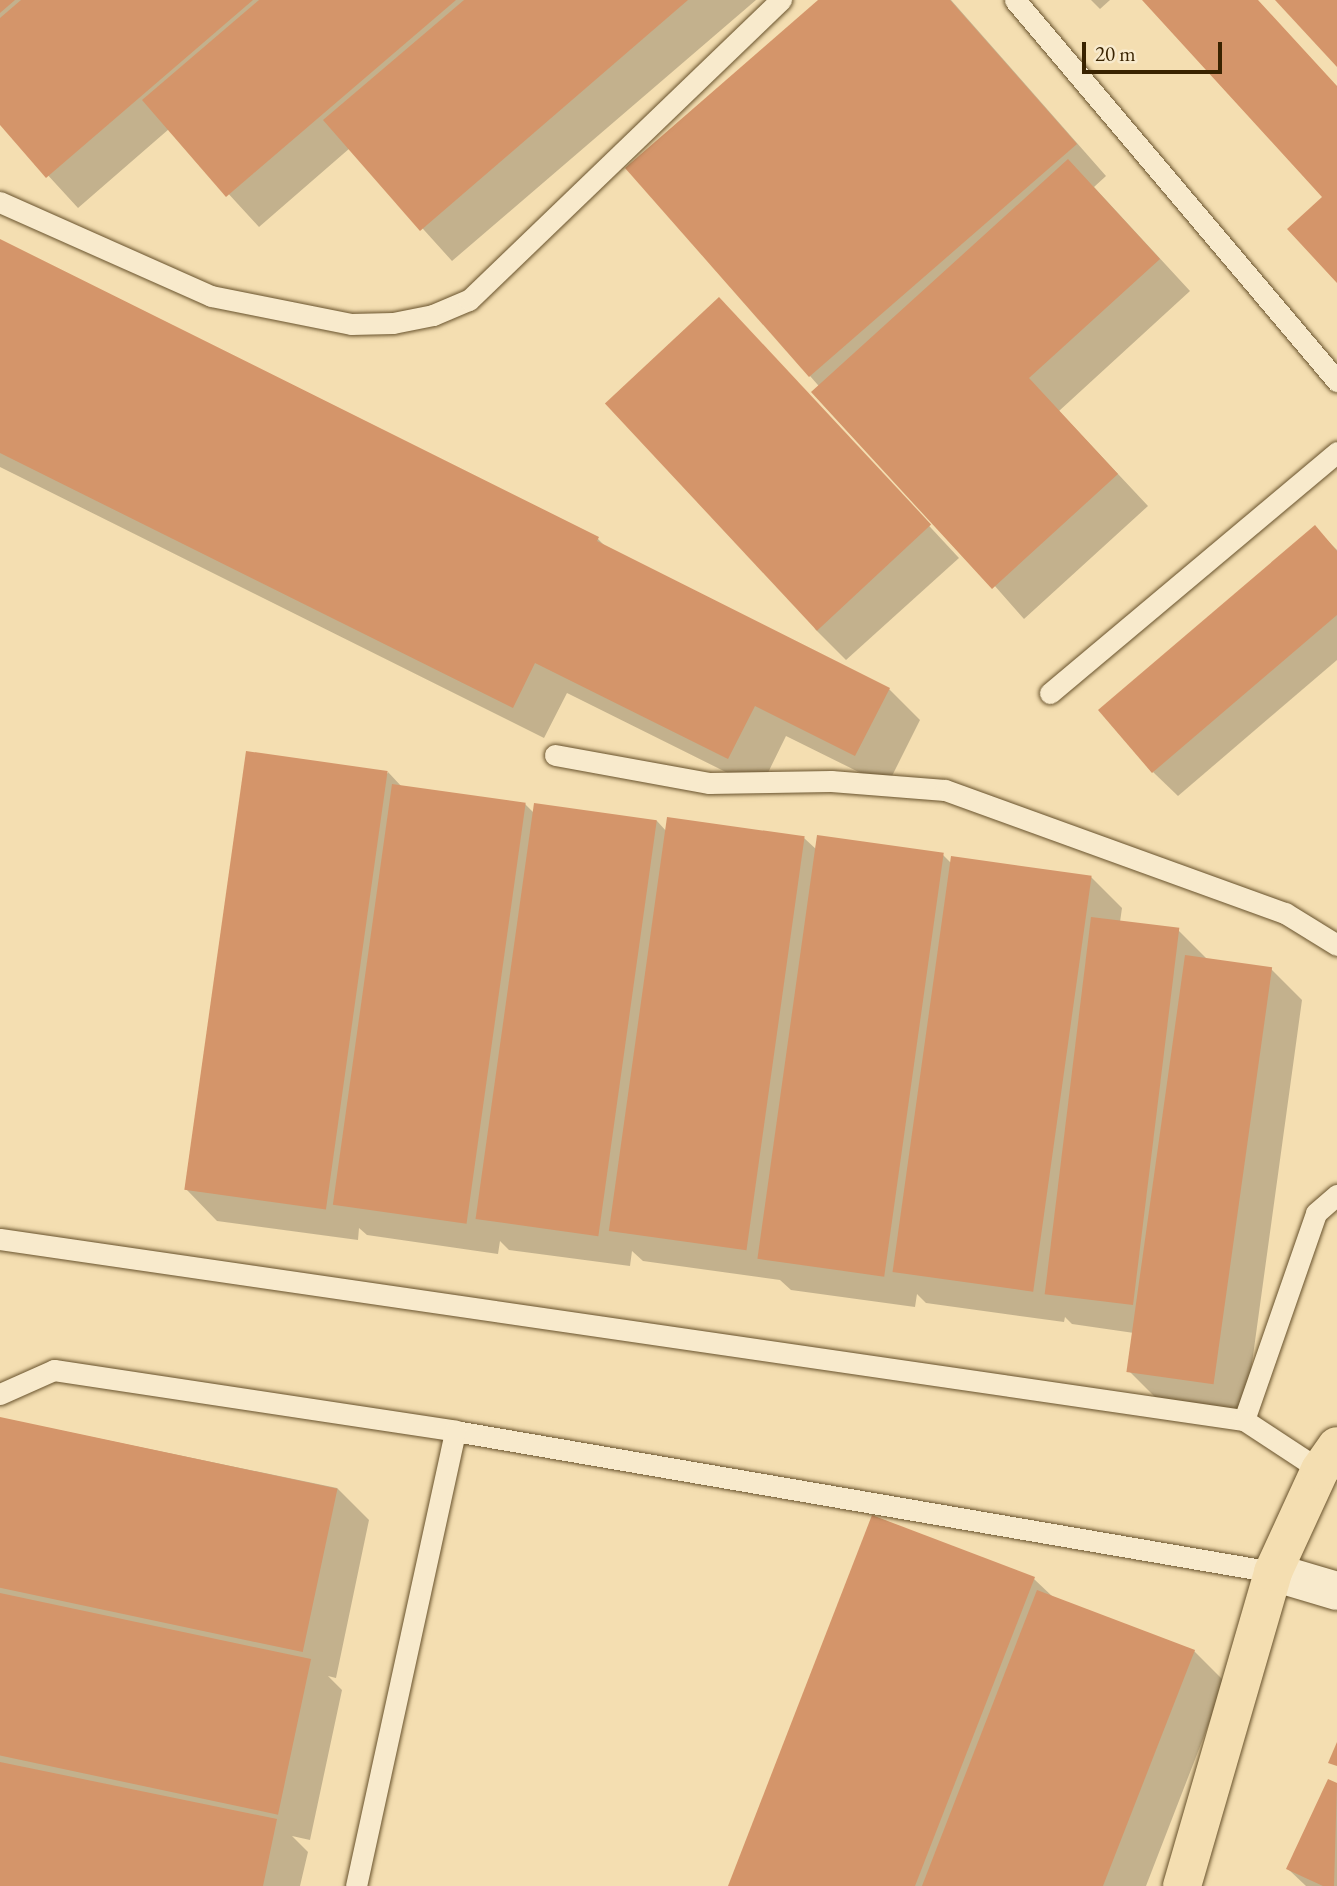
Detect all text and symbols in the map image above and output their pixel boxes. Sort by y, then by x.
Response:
scale bar [1085,28,1225,72]
text: 20 m [1095,40,1136,67]

